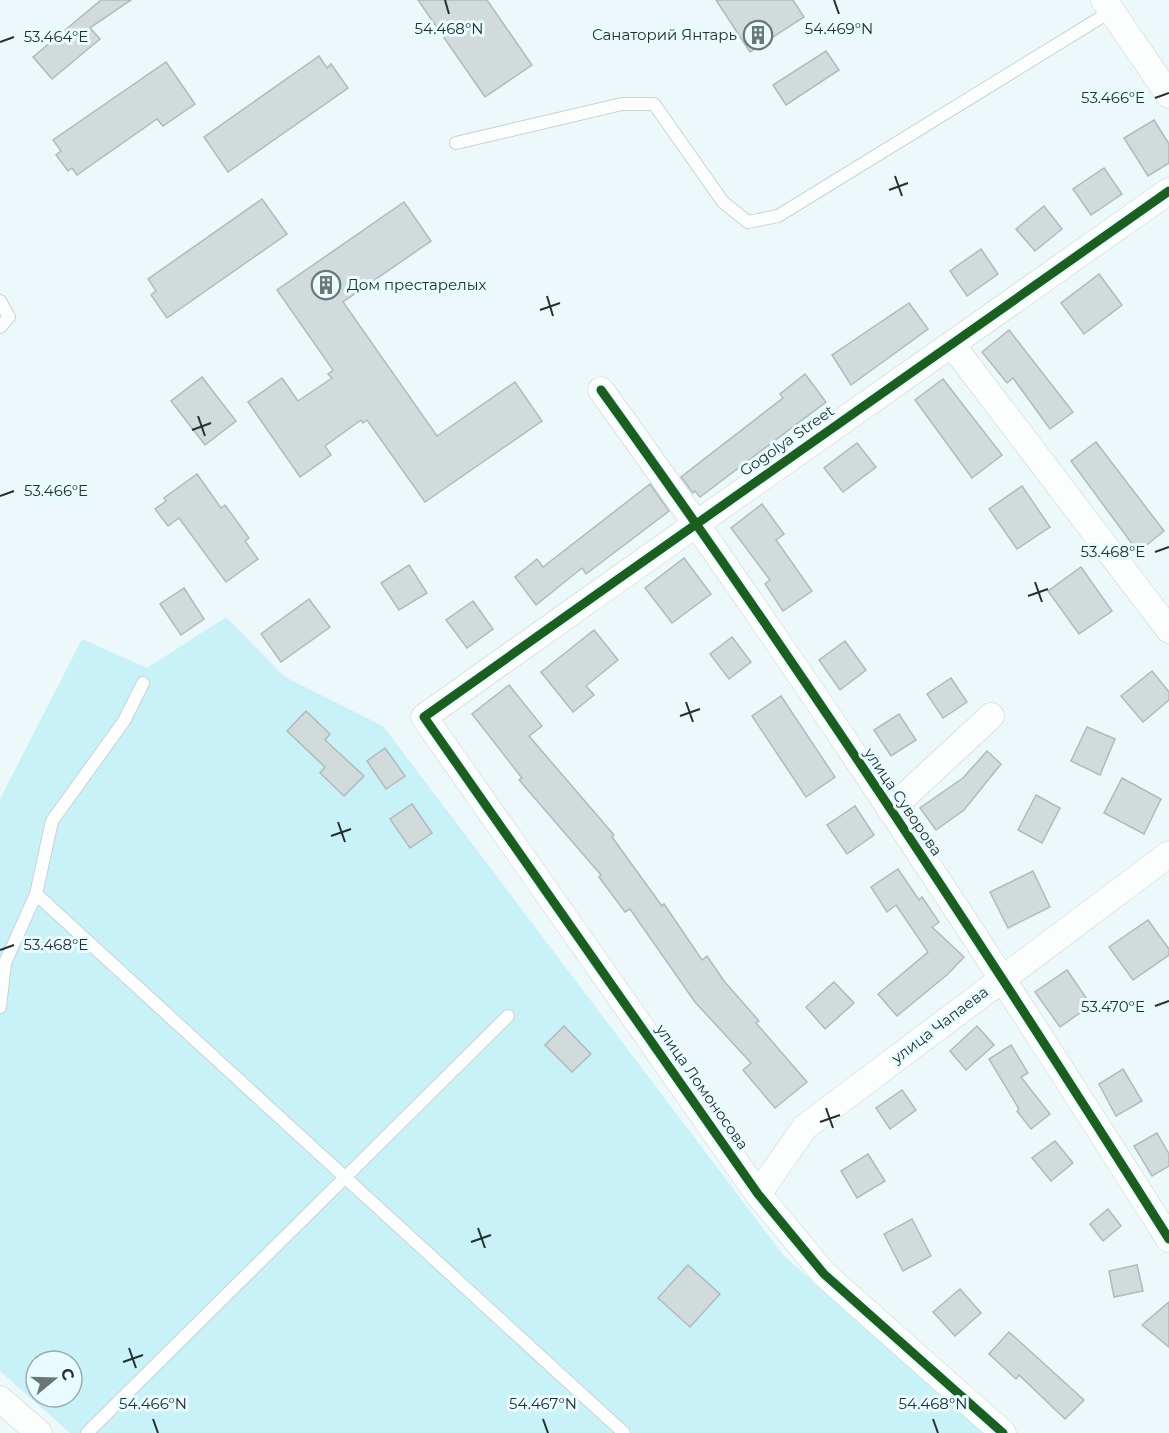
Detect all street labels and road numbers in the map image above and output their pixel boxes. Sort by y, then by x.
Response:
street label: Gogolya Street [736,401,837,480]
street label: улица Суворова [860,743,947,859]
street label: улица Чапаева [887,982,992,1068]
street label: улица Ломоносова [651,1019,753,1153]

